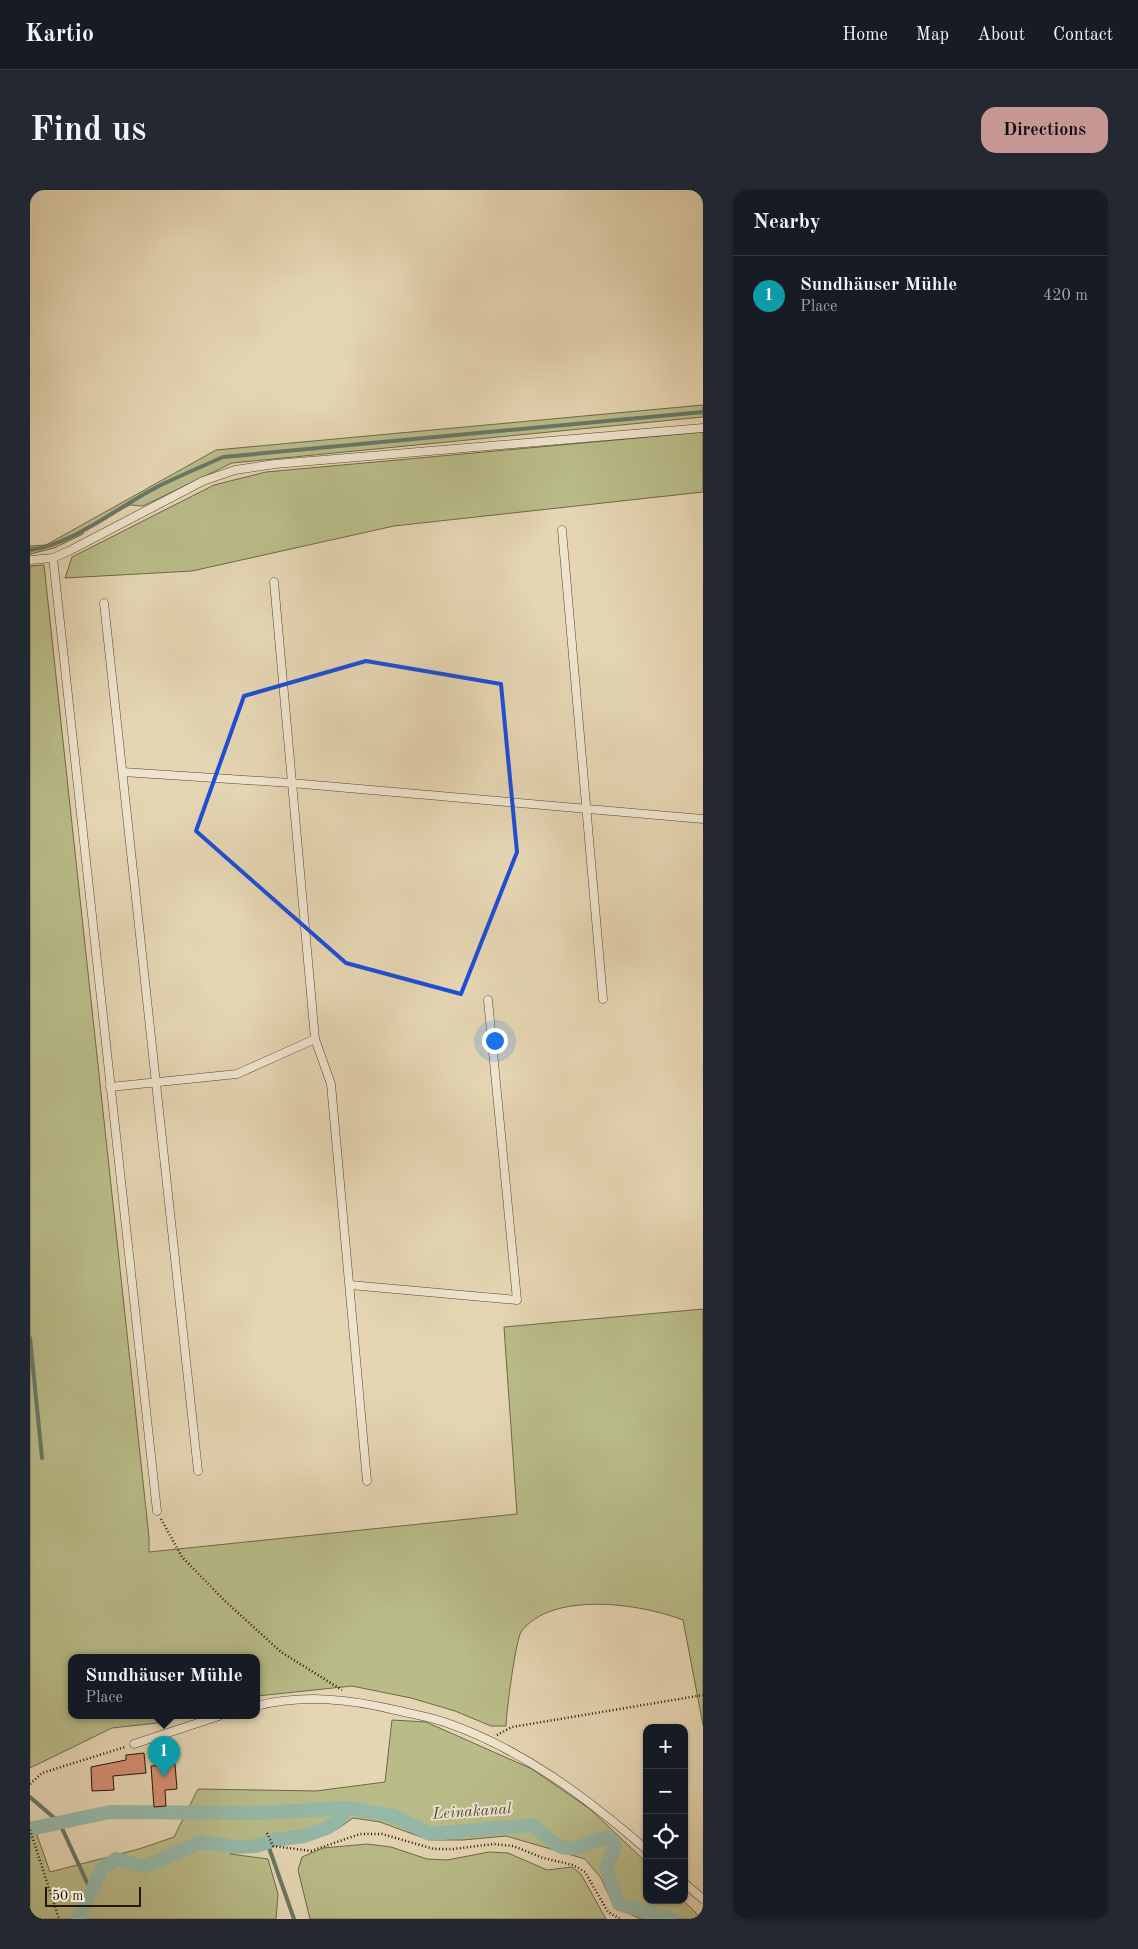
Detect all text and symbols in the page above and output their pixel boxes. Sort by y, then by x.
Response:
text: Kartio [25,23,94,47]
text: Home [842,26,888,44]
text: Map [916,26,949,44]
text: About [977,26,1025,44]
text: Contact [1053,26,1113,44]
button: Directions [981,107,1108,153]
text: Find us [30,113,146,148]
text: Nearby [753,212,821,233]
text: Sundhäuser Mühle [800,276,957,295]
text: 1 [764,288,774,304]
text: 420 m [1043,288,1088,304]
text: Place [800,299,837,315]
your location [482,1028,508,1054]
popup [68,1654,260,1719]
text: Sundhäuser Mühle [85,1667,243,1686]
text: Place [85,1690,123,1706]
map controls [643,1724,688,1904]
button: + [643,1724,688,1769]
pin: 1 [148,1736,180,1777]
button: − [643,1769,688,1814]
water label: Leinakanal [431,1801,512,1823]
button: locate [643,1814,688,1859]
button: layers [643,1859,688,1904]
scale bar [45,1884,141,1907]
text: 50 m [52,1889,83,1903]

